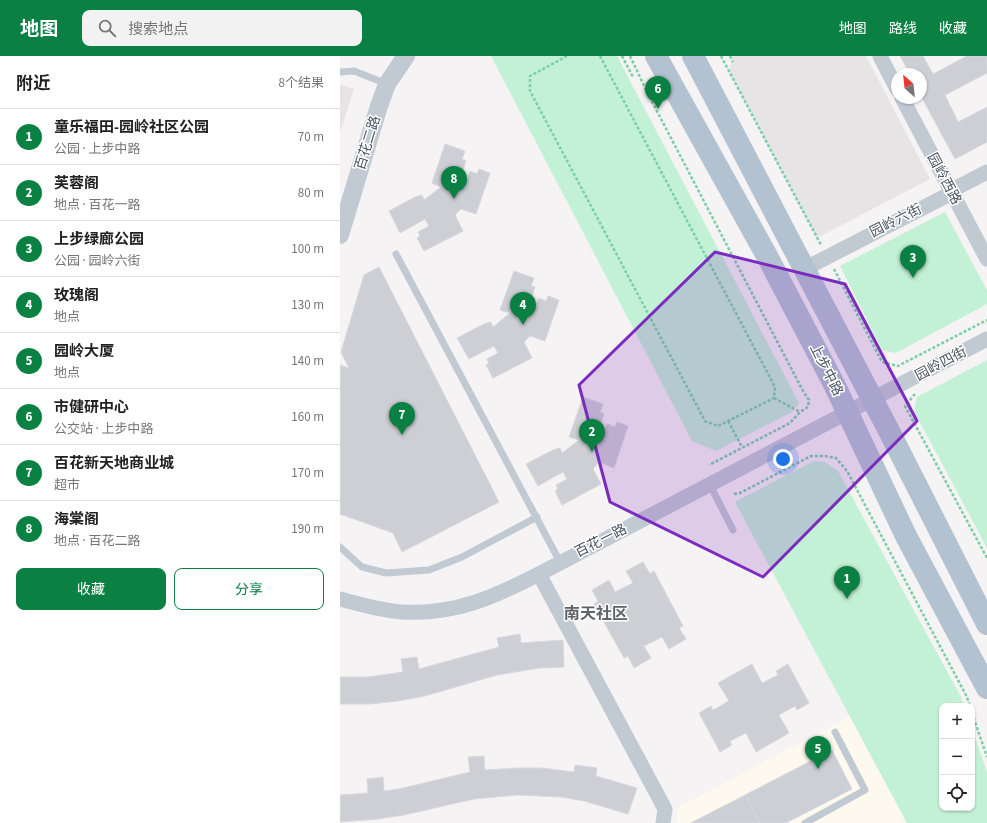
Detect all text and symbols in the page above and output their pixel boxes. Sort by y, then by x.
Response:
search box [82,10,362,46]
text: 地图 [20,16,58,43]
icon: search [96,17,118,39]
text: 搜索地点 [128,19,188,40]
text: 地图 [839,19,867,39]
text: 路线 [889,19,917,39]
text: 收藏 [939,19,967,39]
north arrow [891,68,927,104]
text: 附近 [16,72,50,96]
text: 8个结果 [279,74,324,92]
pin: 6 [645,76,671,109]
street label: 百花二路 [350,113,386,173]
text: 童乐福田-园岭社区公园 [54,117,209,138]
text: 1 [26,128,32,146]
text: 70 m [298,128,324,146]
text: 公园 · 上步中路 [54,140,140,158]
street label: 园岭西路 [922,150,966,208]
pin: 8 [441,166,467,199]
text: 芙蓉阁 [54,173,99,194]
text: 2 [26,184,32,202]
text: 80 m [298,184,324,202]
text: 地点 · 百花一路 [54,196,140,214]
street label: 园岭六街 [867,199,925,243]
text: 上步绿廊公园 [54,229,144,250]
text: 3 [26,240,32,258]
text: 100 m [291,240,324,258]
pin: 3 [900,245,926,278]
text: 公园 · 园岭六街 [54,252,140,270]
text: 玫瑰阁 [54,285,99,306]
pin: 4 [510,292,536,325]
text: 4 [26,296,32,314]
text: 130 m [291,296,324,314]
text: 地点 [54,308,80,326]
text: 园岭大厦 [54,341,114,362]
street label: 上步中路 [804,341,848,399]
street label: 园岭四街 [912,342,970,386]
text: 5 [26,352,32,370]
text: 140 m [291,352,324,370]
text: 地点 [54,364,80,382]
text: 市健研中心 [54,397,129,418]
pin: 7 [389,402,415,435]
text: 6 [26,408,32,426]
text: 160 m [291,408,324,426]
pin: 2 [579,419,605,452]
text: 公交站 · 上步中路 [54,420,153,438]
your location [773,449,793,469]
text: 百花新天地商业城 [54,453,174,474]
text: 7 [26,464,32,482]
text: 170 m [291,464,324,482]
text: 超市 [54,476,80,494]
text: 海棠阁 [54,509,99,530]
street label: 百花一路 [572,519,630,563]
text: 8 [26,520,32,538]
text: 190 m [291,520,324,538]
text: 地点 · 百花二路 [54,532,140,550]
pin: 1 [834,566,860,599]
button: 收藏 [16,568,166,610]
button: 分享 [174,568,324,610]
district label: 南天社区 [564,603,628,625]
map controls [939,703,975,811]
button: + [939,703,975,739]
pin: 5 [805,736,831,769]
button: − [939,739,975,775]
button: locate [939,775,975,811]

